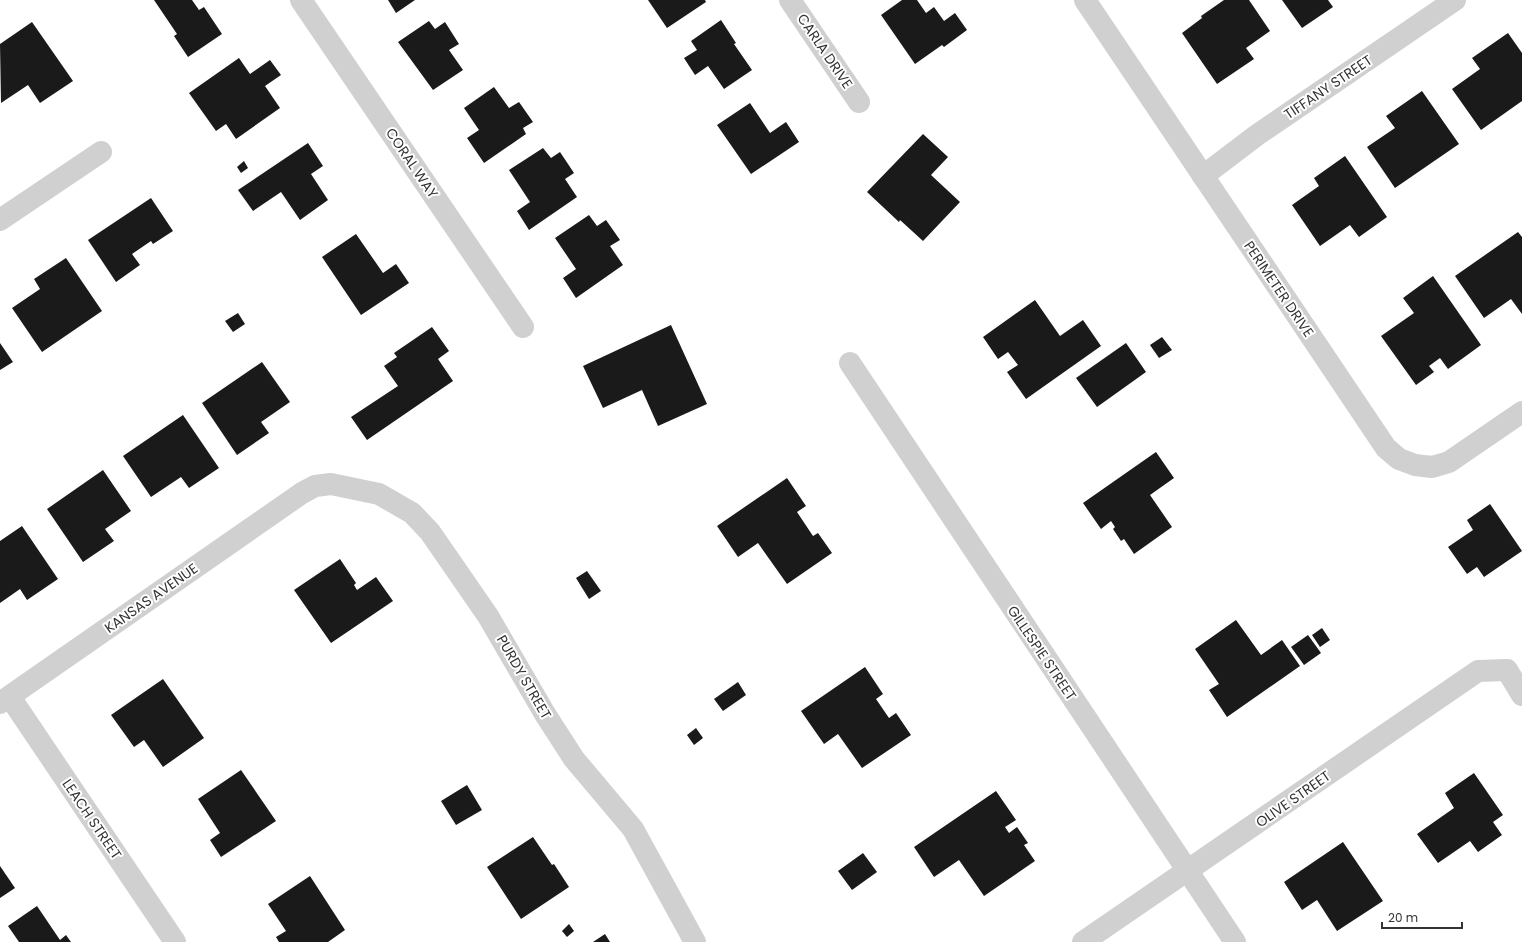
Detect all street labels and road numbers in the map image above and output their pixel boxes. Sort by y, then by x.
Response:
street label: CARLA DRIVE [793,10,857,92]
street label: TIFFANY STREET [1280,50,1376,124]
street label: CORAL WAY [381,124,443,202]
street label: PERIMETER DRIVE [1239,237,1319,341]
street label: KANSAS AVENUE [100,558,202,638]
street label: GILLESPIE STREET [1003,602,1081,705]
street label: PURDY STREET [492,631,556,723]
street label: OLIVE STREET [1252,766,1335,832]
street label: LEACH STREET [58,775,127,864]

